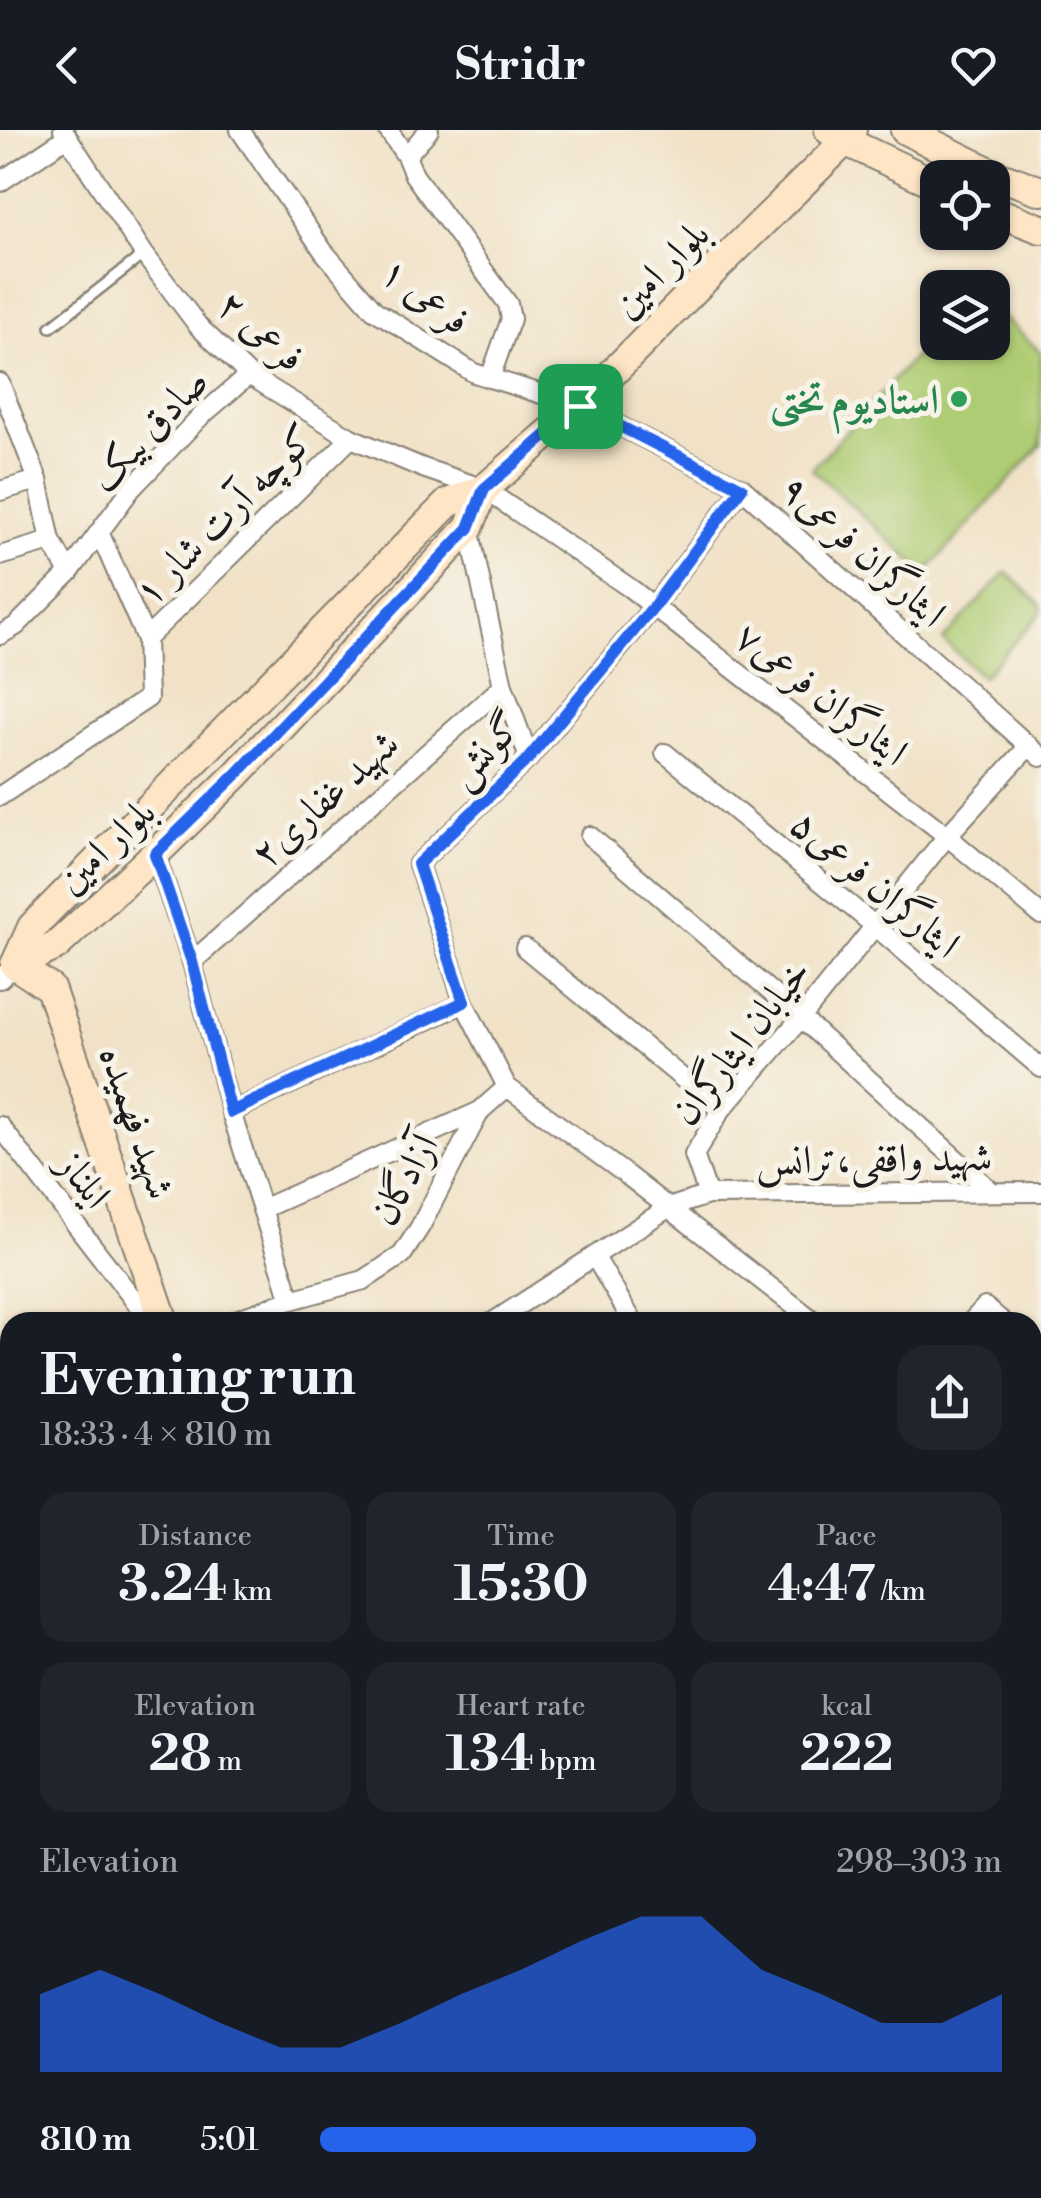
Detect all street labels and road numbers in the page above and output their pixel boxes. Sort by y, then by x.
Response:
street label: بلوار امین [602,210,721,329]
street label: فرعی ۱ [370,247,480,347]
street label: فرعی ۲ [207,280,315,383]
street label: صادق بیک [79,357,220,503]
street label: کوچه آرت شار ۱ [124,414,328,618]
street label: ایثارگران فرعی۹ [769,463,957,639]
street label: ایثارگران فرعی۷ [724,610,919,778]
street label: گونش [437,702,534,800]
street label: شهید غفاری۲ [241,720,410,879]
street label: بلوار امین [46,788,167,905]
street label: ایثارگران فرعی۵ [780,798,971,970]
street label: خیابان ایثارگران [659,947,823,1136]
street label: شهید فهمیده [87,1040,186,1206]
street label: آزادگان [359,1122,452,1235]
street label: شهید واقفی،ترانس [755,1133,993,1189]
street label: ایلناز [43,1138,121,1219]

